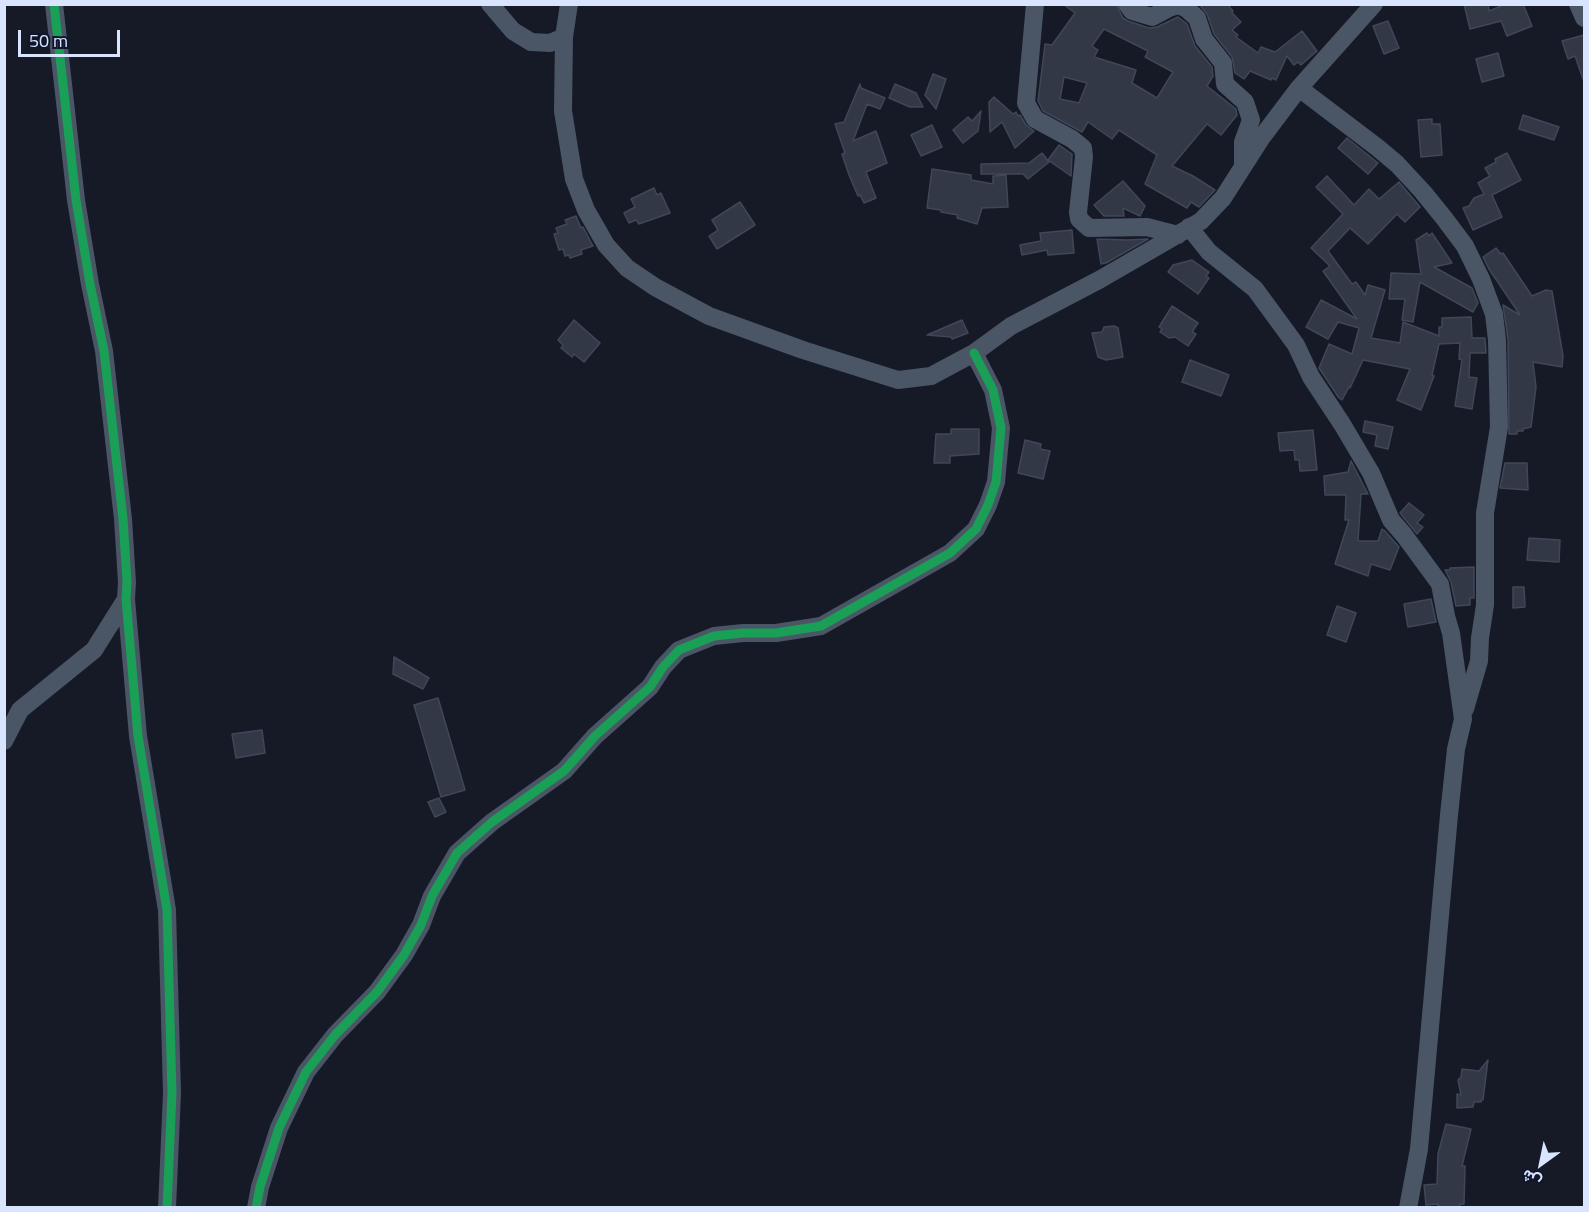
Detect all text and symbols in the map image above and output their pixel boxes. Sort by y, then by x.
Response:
scale bar [21,18,123,56]
text: 50 m [29,27,68,54]
north arrow [1511,1134,1571,1194]
text: ش [1517,1164,1546,1194]

